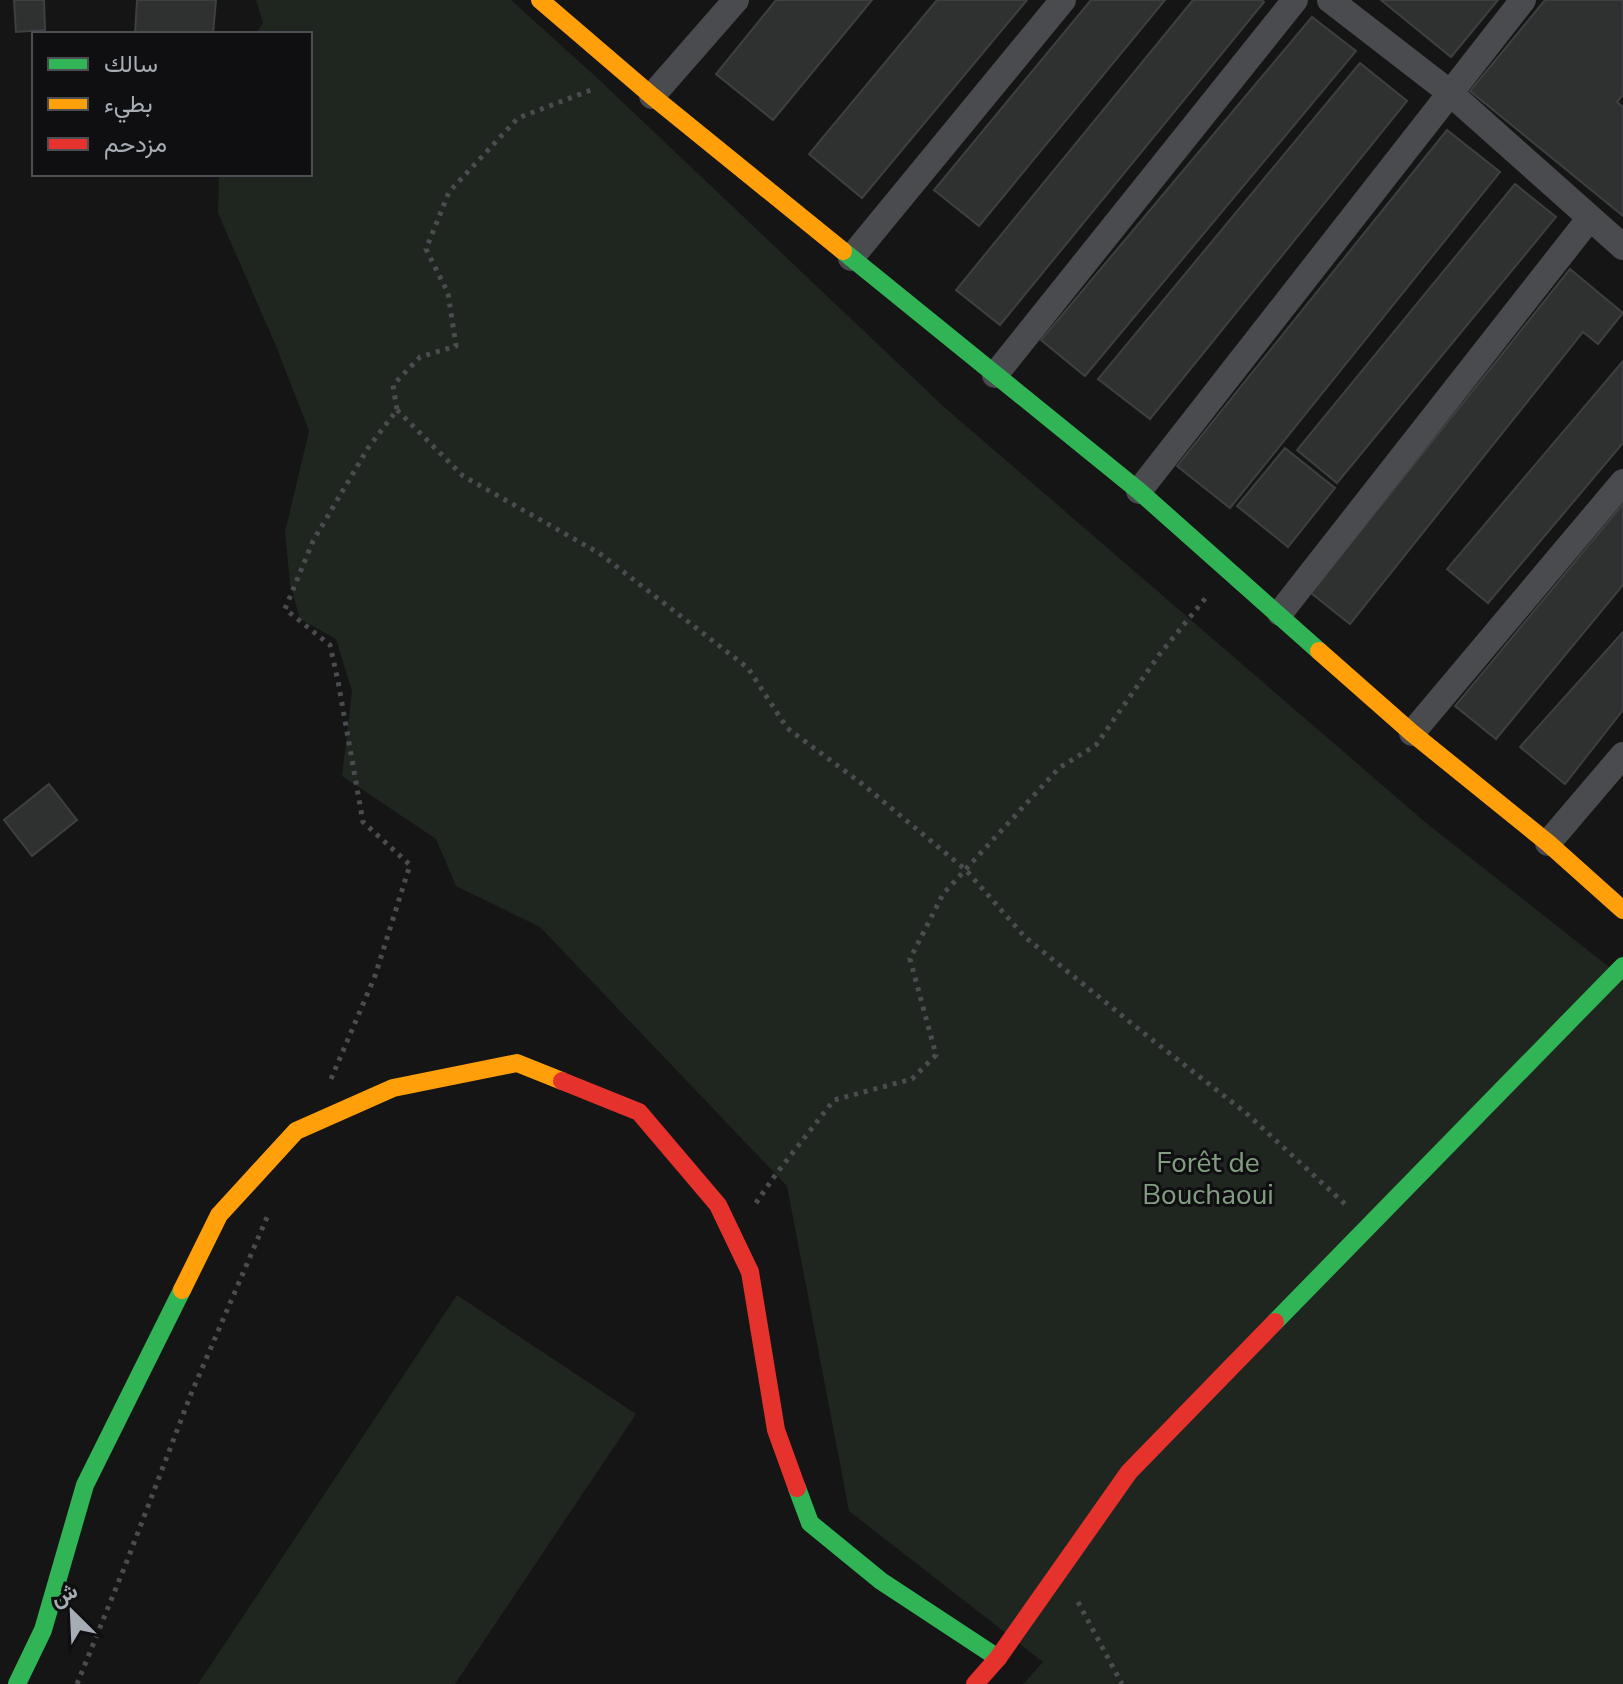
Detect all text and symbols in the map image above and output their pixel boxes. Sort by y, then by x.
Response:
legend [32,32,312,176]
text: سالك [104,48,158,80]
text: بطيء [104,88,153,123]
text: مزدحم [104,128,167,160]
park label: Forêt de Bouchaoui [1142,1144,1274,1214]
north arrow [32,1572,112,1652]
text: ش [46,1576,82,1614]

